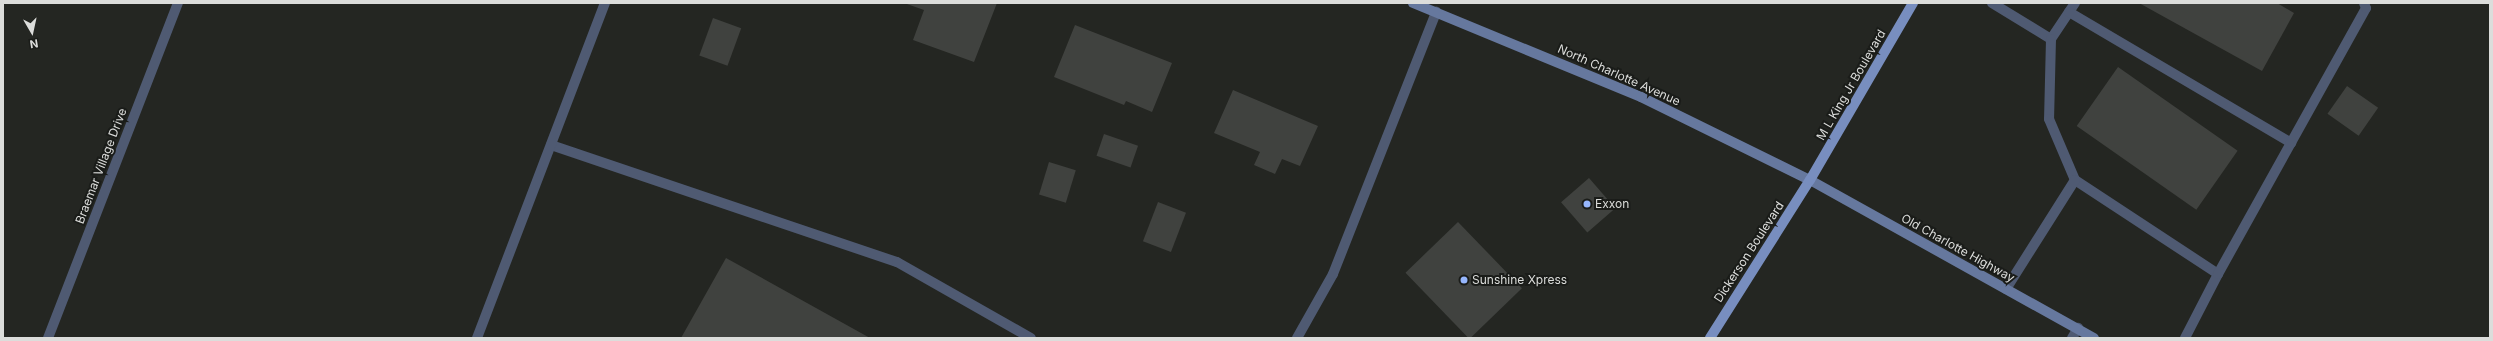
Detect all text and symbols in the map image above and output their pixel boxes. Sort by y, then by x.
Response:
north arrow [12,12,52,52]
street label: M L King Jr Boulevard [1814,27,1888,143]
text: N [29,36,39,51]
street label: North Charlotte Avenue [1555,41,1683,109]
street label: Braemar Village Drive [72,106,130,226]
place label: Exxon [1595,197,1629,211]
marker: Exxon [1582,199,1592,209]
street label: Dickerson Boulevard [1711,199,1787,305]
street label: Old Charlotte Highway [1899,211,2017,285]
place label: Sunshine Xpress [1472,273,1567,287]
marker: Sunshine Xpress [1459,275,1469,285]

